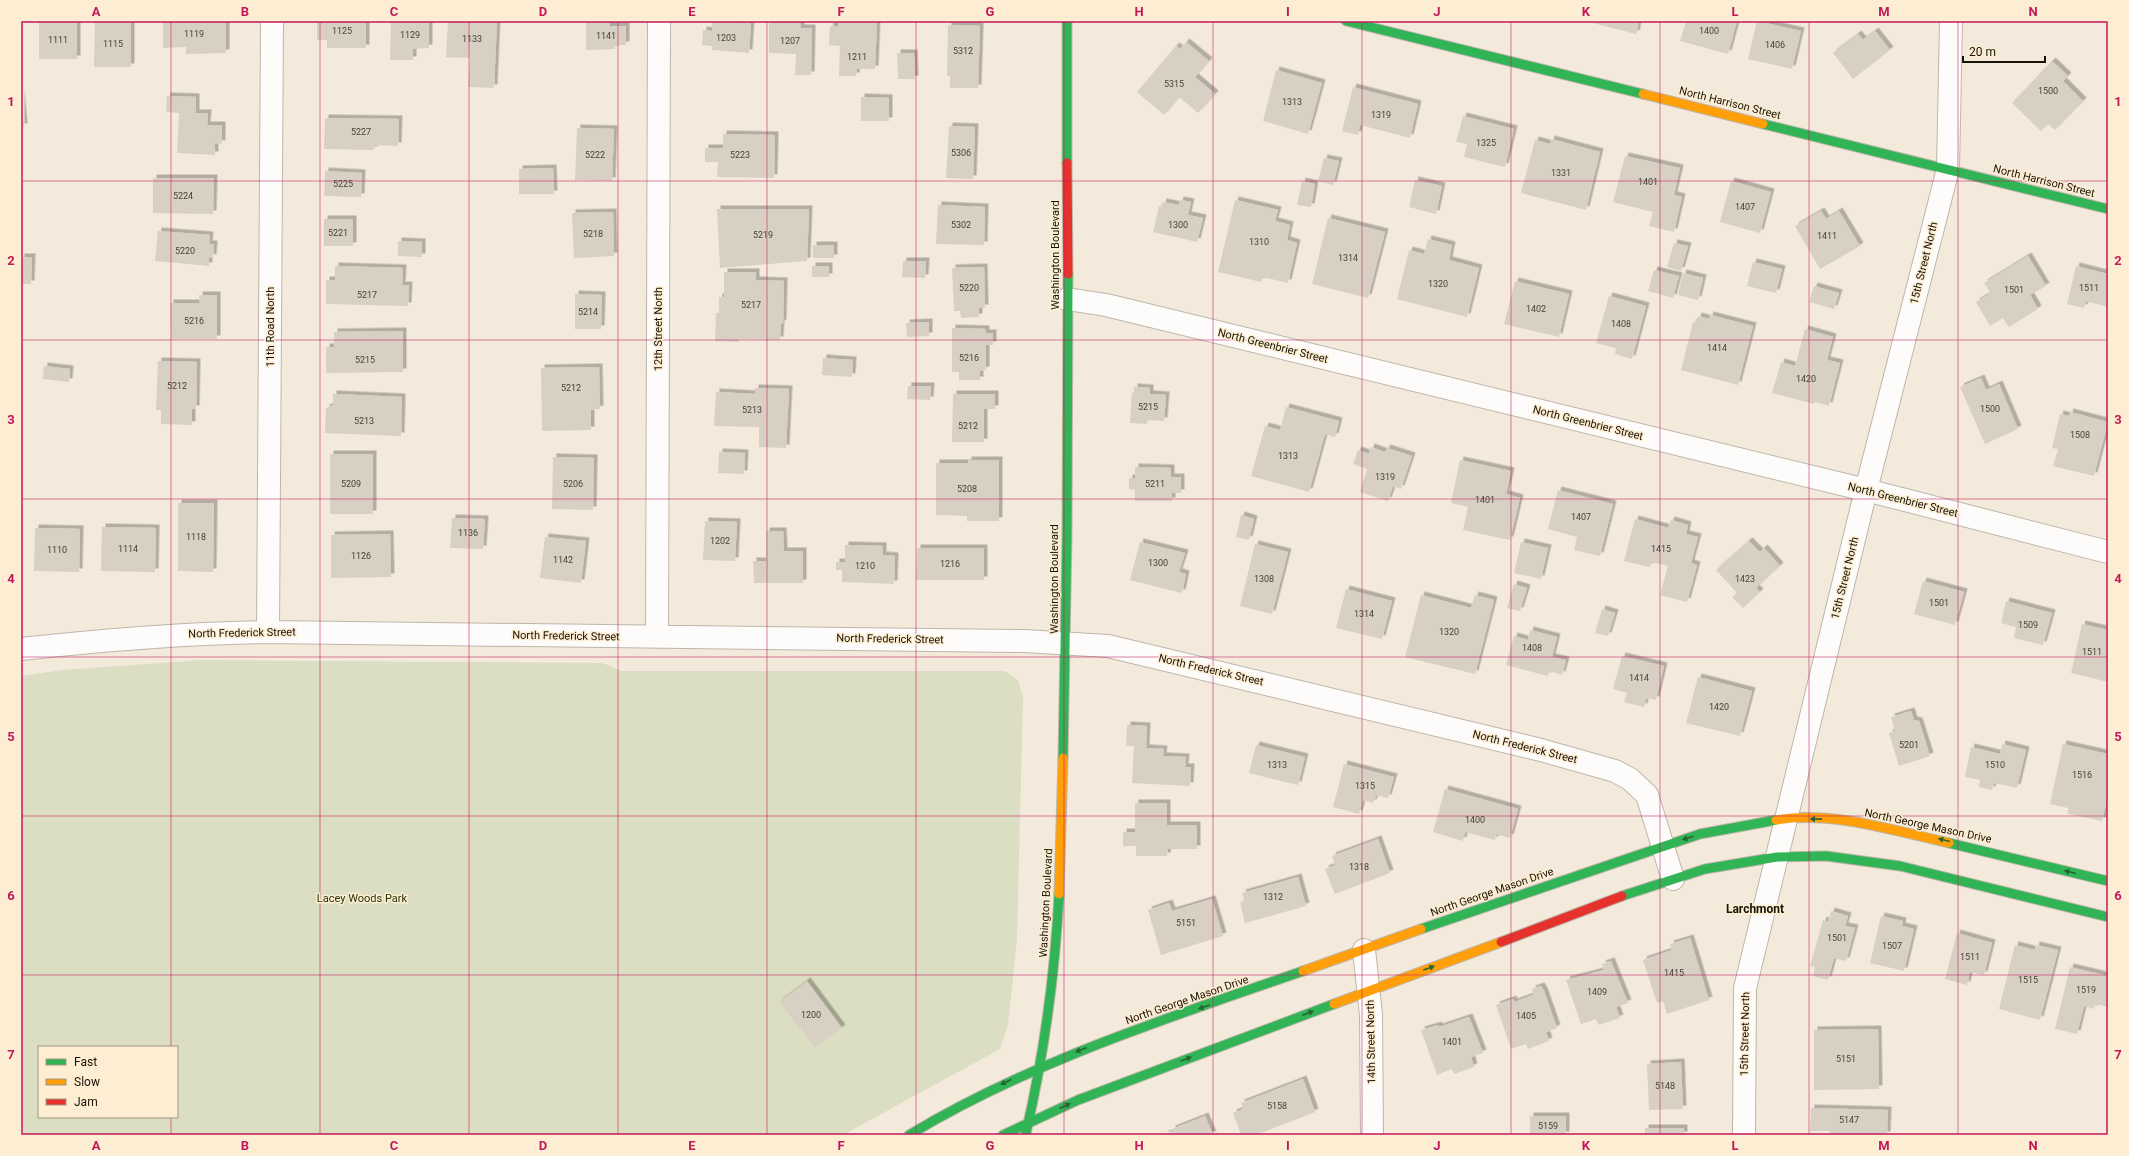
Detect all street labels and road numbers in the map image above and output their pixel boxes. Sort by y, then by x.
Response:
street label: North Harrison Street [1678,84,1783,122]
street label: North Harrison Street [1992,162,2097,200]
street label: Washington Boulevard [1049,200,1062,310]
street label: 15th Street North [1907,221,1941,305]
street label: 11th Road North [264,287,277,367]
street label: 12th Street North [652,287,665,371]
street label: North Greenbrier Street [1216,326,1330,366]
street label: North Greenbrier Street [1531,403,1645,443]
street label: North Greenbrier Street [1846,480,1960,520]
street label: Washington Boulevard [1048,524,1061,634]
street label: 15th Street North [1828,536,1862,620]
street label: North Frederick Street [188,626,296,640]
street label: North Frederick Street [512,629,620,643]
street label: North Frederick Street [836,632,944,646]
street label: North Frederick Street [1157,652,1265,689]
street label: North Frederick Street [1471,728,1579,766]
street label: North George Mason Drive [1863,806,1993,846]
street label: Washington Boulevard [1037,848,1055,958]
street label: North George Mason Drive [1429,865,1555,919]
street label: North George Mason Drive [1124,973,1250,1027]
street label: 15th Street North [1738,992,1752,1076]
street label: 14th Street North [1364,1000,1378,1084]

